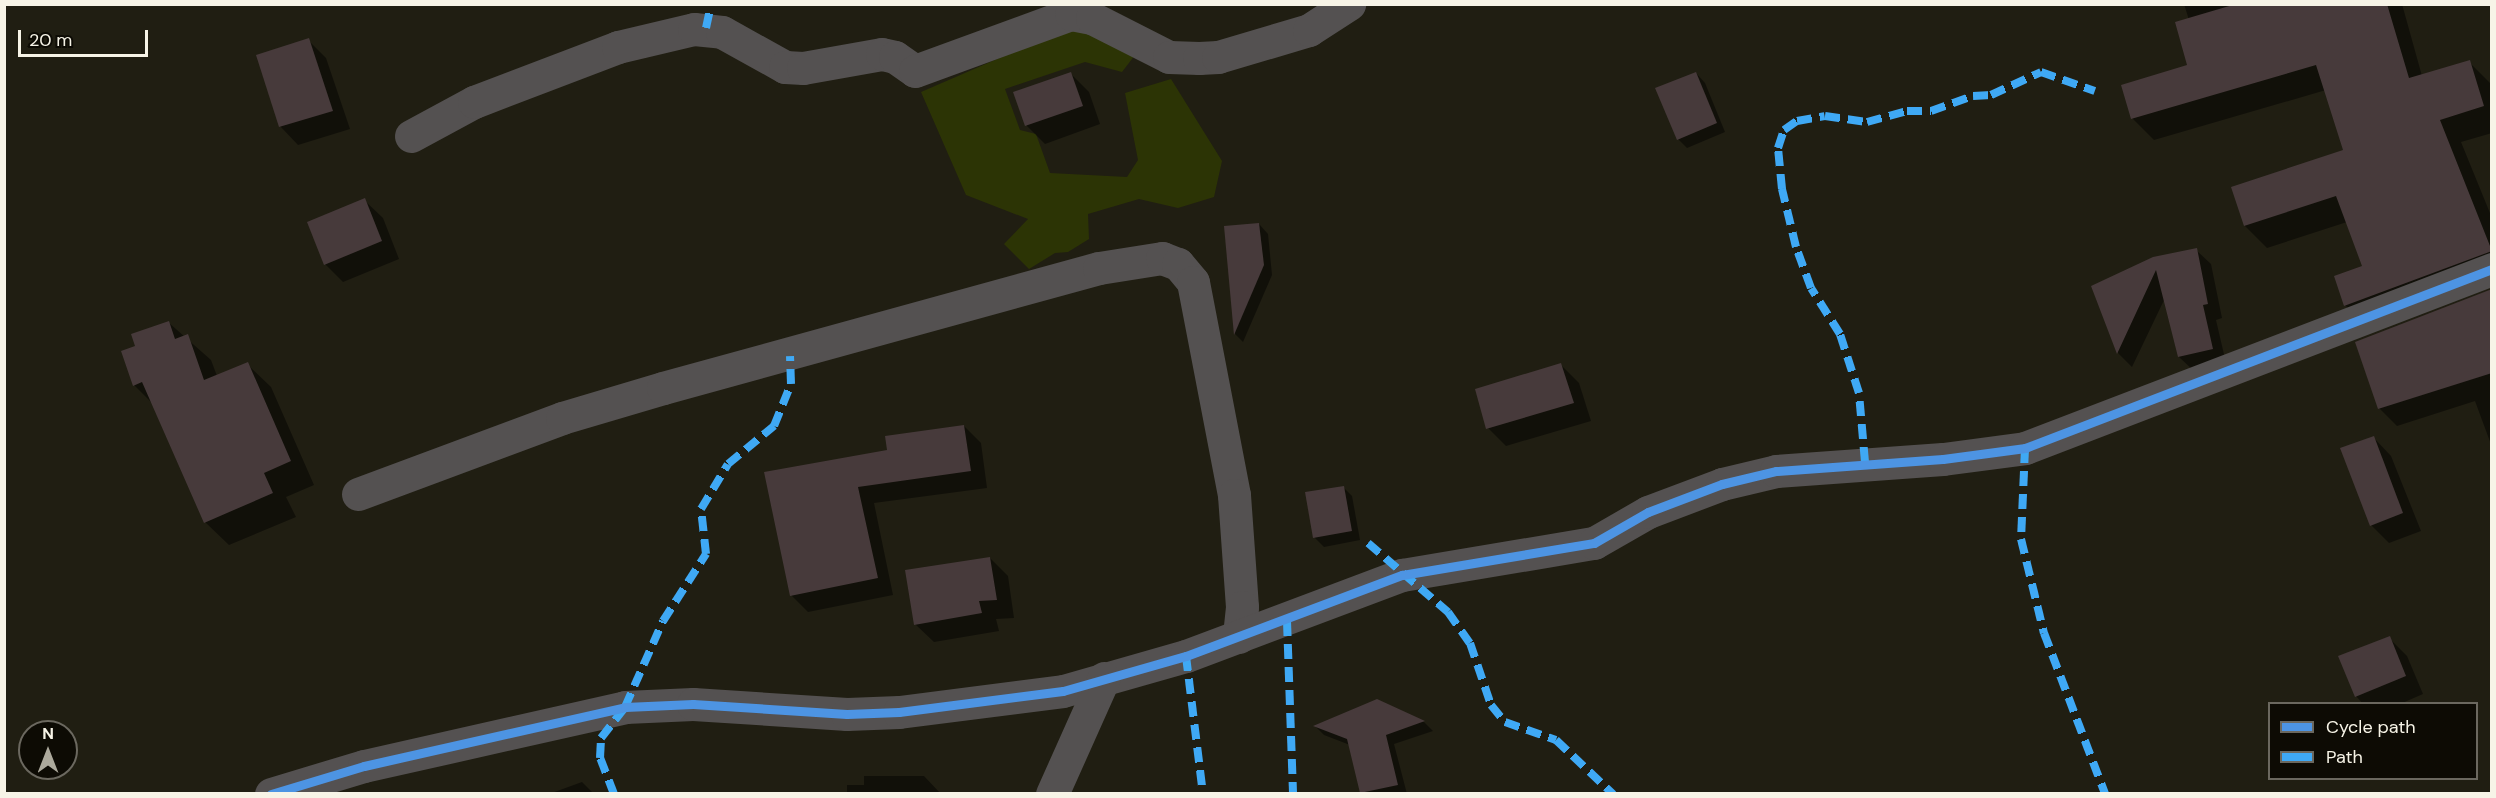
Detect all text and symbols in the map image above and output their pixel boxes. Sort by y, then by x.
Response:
scale bar [21,18,152,56]
text: 20 m [29,28,72,52]
legend [2268,702,2478,780]
text: Cycle path [2326,715,2416,739]
north arrow [18,720,78,780]
text: N [42,723,54,744]
text: Path [2326,745,2363,769]

